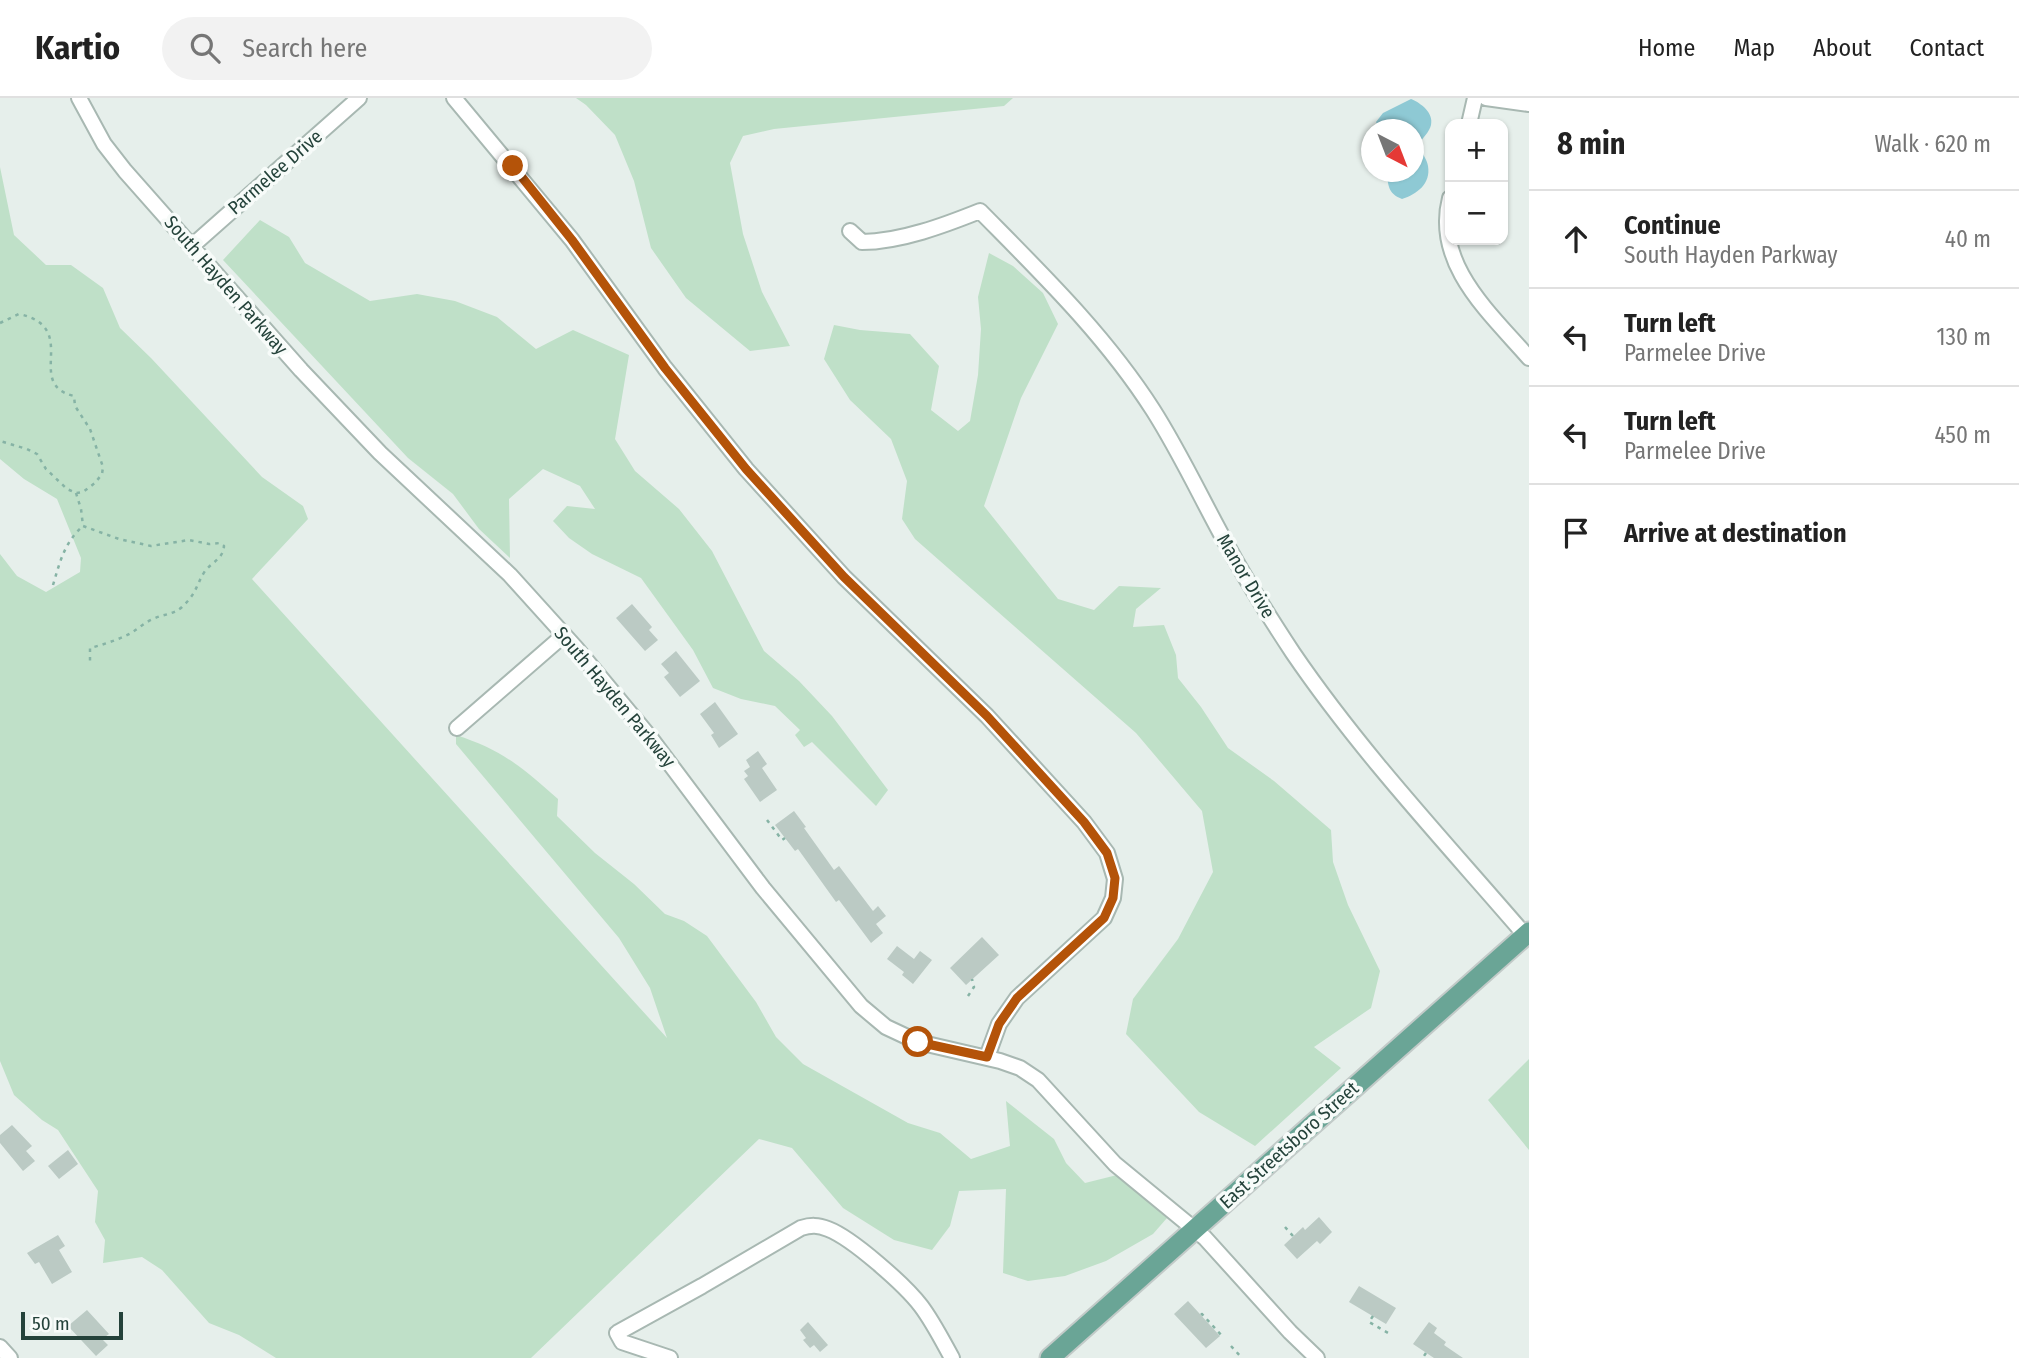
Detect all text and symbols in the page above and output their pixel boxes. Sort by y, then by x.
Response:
search box [162,17,652,80]
text: Kartio [35,28,120,68]
icon: search [186,29,224,67]
text: Search here [242,33,367,64]
text: Home [1638,34,1695,62]
text: Map [1733,34,1775,62]
text: About [1813,34,1871,62]
text: Contact [1909,34,1984,62]
north arrow [1361,119,1424,182]
map controls [1445,119,1508,245]
button: + [1445,119,1508,182]
street label: Parmelee Drive [223,125,327,219]
text: 8 min [1557,126,1625,162]
text: Walk · 620 m [1875,130,1991,158]
route end [497,150,528,181]
button: − [1445,182,1508,245]
text: Continue [1624,210,1721,241]
street label: South Hayden Parkway [159,211,293,360]
icon: ahead [1557,220,1595,258]
text: 40 m [1945,225,1991,253]
text: South Hayden Parkway [1624,241,1838,269]
text: Turn left [1624,308,1716,339]
icon: left [1557,318,1595,356]
text: 130 m [1937,323,1991,351]
text: Parmelee Drive [1624,339,1766,367]
text: Turn left [1624,406,1716,437]
icon: left [1557,416,1595,454]
text: 450 m [1934,421,1991,449]
text: Parmelee Drive [1624,437,1766,465]
icon: arrive [1557,514,1595,552]
text: Arrive at destination [1624,518,1847,549]
street label: Manor Drive [1212,530,1280,622]
street label: South Hayden Parkway [549,622,681,772]
route start [902,1026,933,1057]
street label: East Streetsboro Street [1215,1076,1364,1213]
scale bar [21,1309,122,1341]
text: 50 m [32,1312,70,1335]

